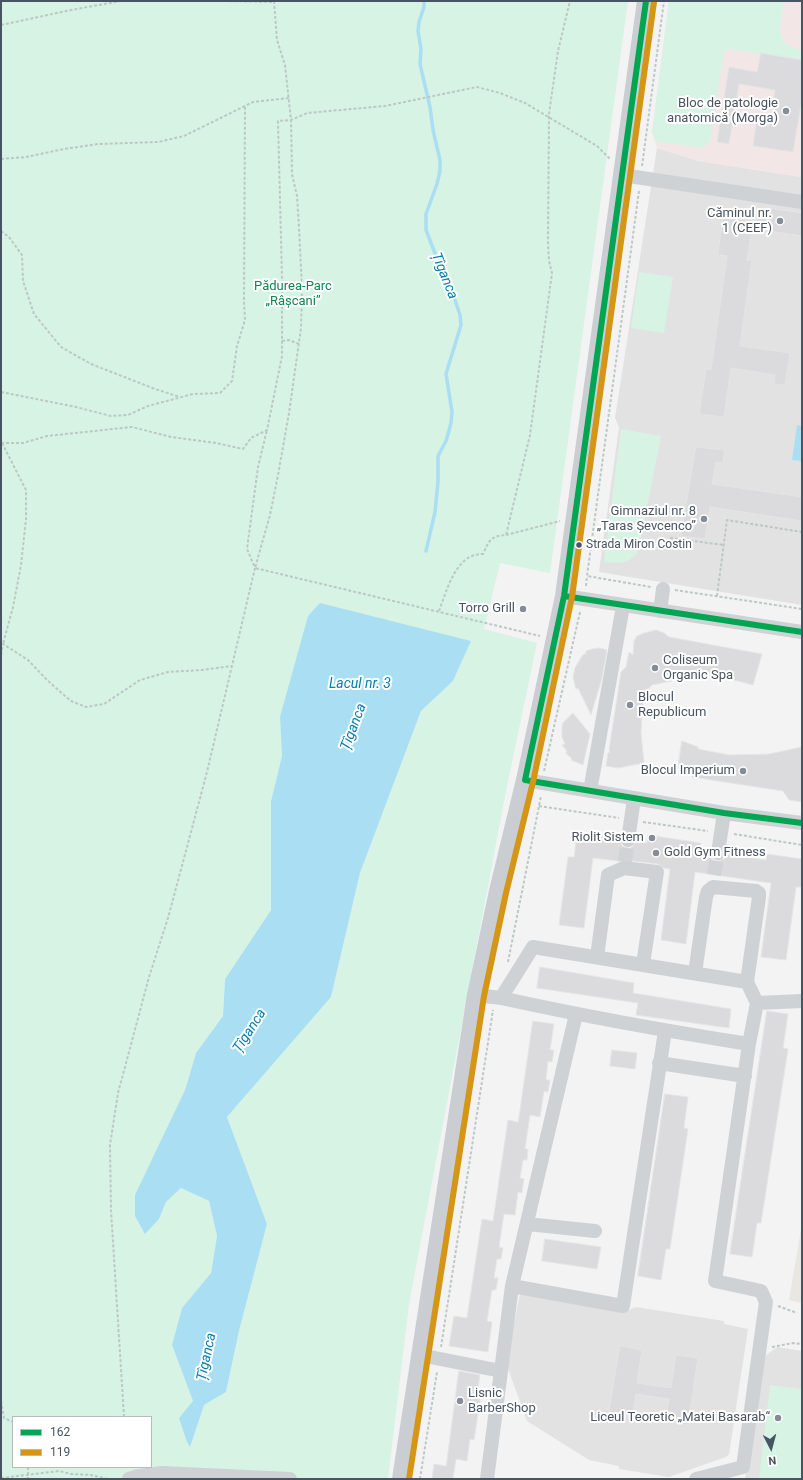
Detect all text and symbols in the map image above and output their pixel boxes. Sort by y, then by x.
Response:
place label: Bloc de patologie anatomică (Morga) [667,96,778,127]
marker: Bloc de patologie anatomică (Morga) [781,106,791,116]
place label: Căminul nr. 1 (CEEF) [707,206,772,237]
marker: Căminul nr. 1 (CEEF) [775,216,785,226]
water label: Țîganca [427,250,461,302]
park label: Pădurea-Parc „Râșcani” [254,279,332,310]
place label: Gimnaziul nr. 8 „Taras Șevcenco” [597,504,696,535]
marker: Gimnaziul nr. 8 „Taras Șevcenco” [699,514,709,524]
place label: Strada Miron Costin [586,538,692,552]
marker: Strada Miron Costin [574,540,584,550]
place label: Torro Grill [458,601,515,617]
marker: Torro Grill [518,604,528,614]
place label: Coliseum Organic Spa [663,653,733,684]
marker: Coliseum Organic Spa [650,663,660,673]
water label: Lacul nr. 3 [329,676,391,692]
place label: Blocul Republicum [638,690,706,721]
marker: Blocul Republicum [625,700,635,710]
water label: Țîganca [337,701,371,753]
place label: Blocul Imperium [641,763,735,779]
marker: Blocul Imperium [738,766,748,776]
place label: Riolit Sistem [571,830,644,846]
marker: Riolit Sistem [647,833,657,843]
place label: Gold Gym Fitness [664,845,766,861]
marker: Gold Gym Fitness [651,848,661,858]
water label: Țîganca [230,1006,270,1056]
water label: Țîganca [194,1332,220,1382]
place label: Lisnic BarberShop [468,1386,536,1417]
marker: Lisnic BarberShop [455,1396,465,1406]
place label: Liceul Teoretic „Matei Basarab“ [590,1410,770,1426]
marker: Liceul Teoretic „Matei Basarab“ [773,1413,783,1423]
legend [12,1416,152,1468]
text: 162 [50,1425,70,1439]
north arrow [751,1428,791,1468]
text: 119 [50,1445,70,1459]
text: N [768,1454,777,1467]

